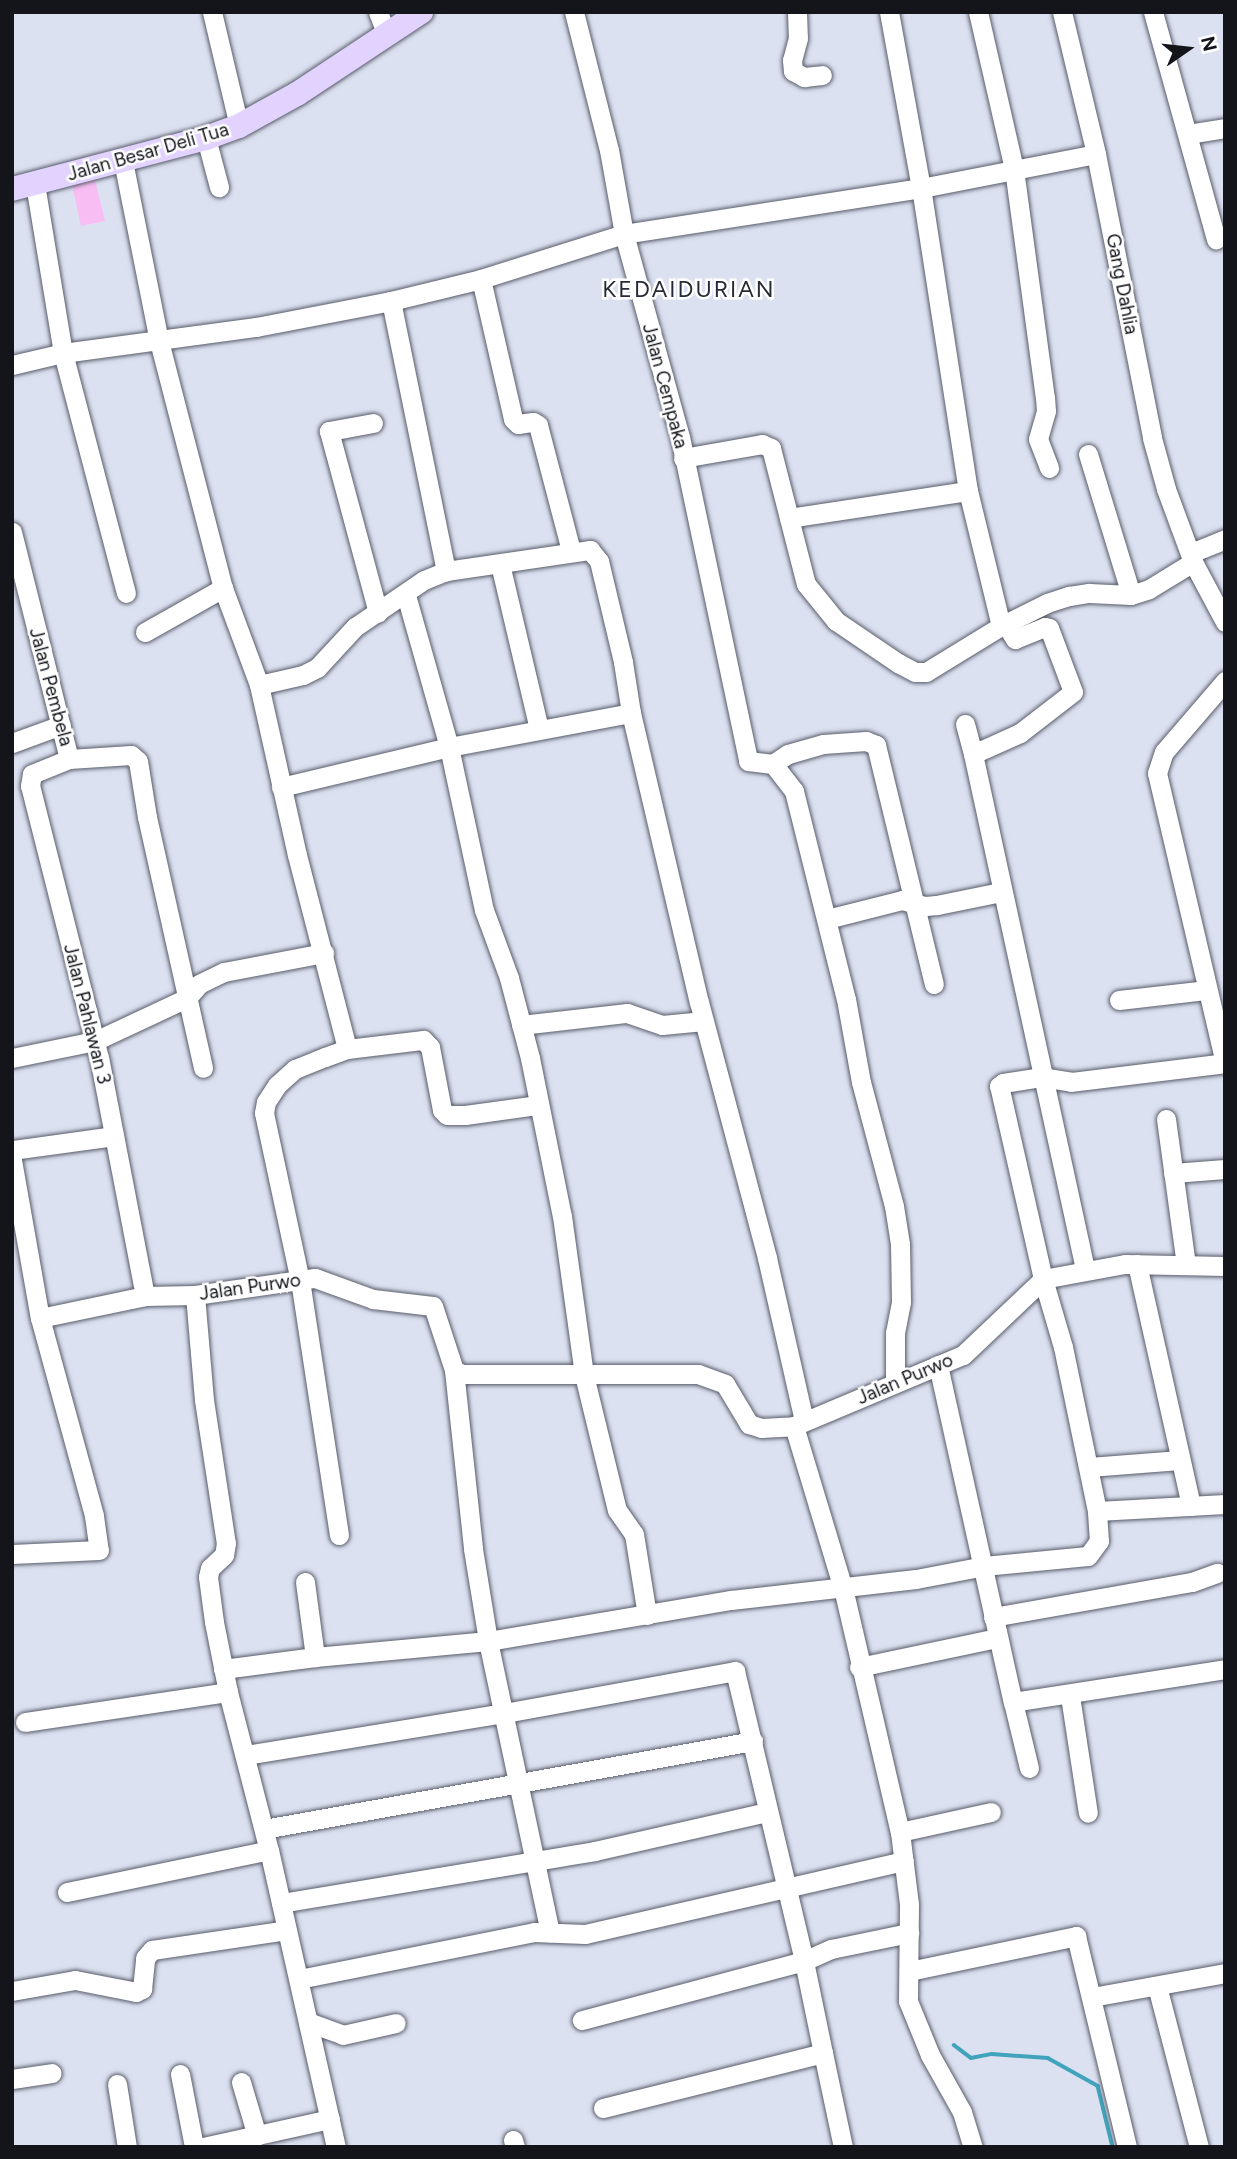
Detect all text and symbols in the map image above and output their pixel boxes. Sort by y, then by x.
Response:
north arrow [1153,14,1223,84]
text: N [1196,34,1222,54]
street label: Jalan Besar Deli Tua [65,118,231,186]
street label: Gang Dahlia [1101,232,1143,336]
district label: KEDAIDURIAN [604,275,774,303]
street label: Jalan Cempaka [637,321,693,451]
street label: Jalan Pembela [24,625,78,749]
street label: Jalan Pahlawan 3 [59,942,115,1086]
street label: Jalan Purwo [198,1269,302,1305]
street label: Jalan Purwo [853,1349,957,1409]

